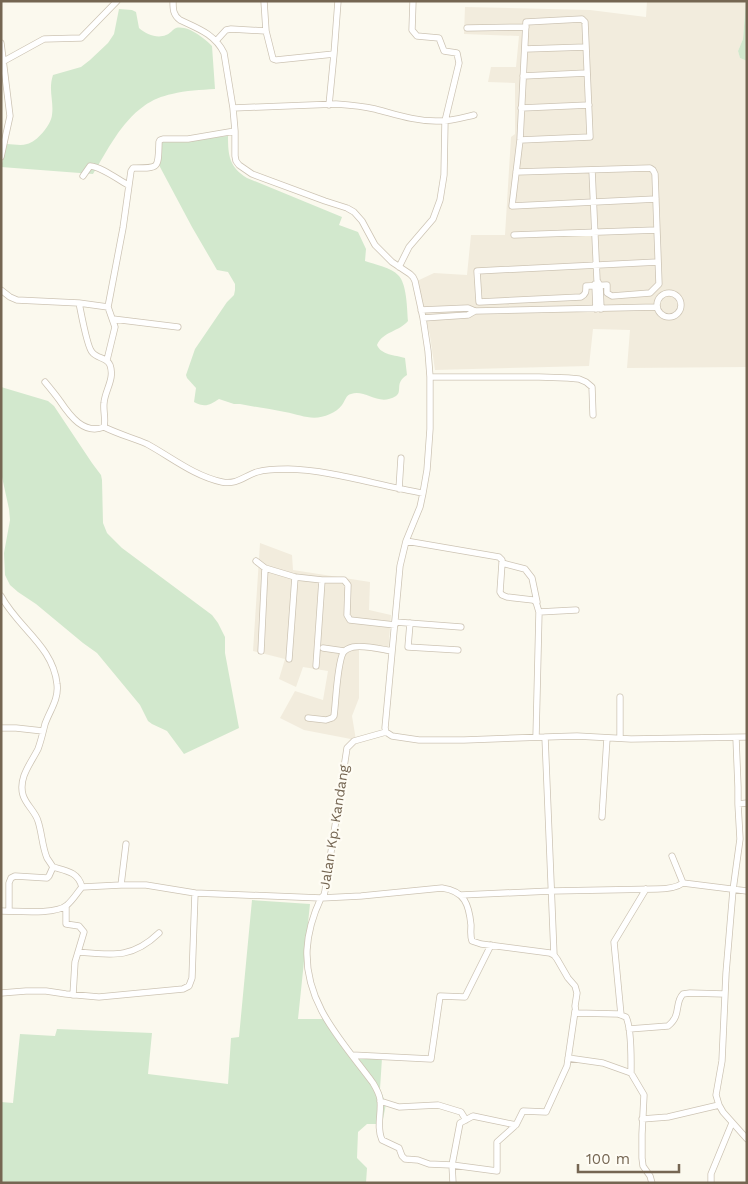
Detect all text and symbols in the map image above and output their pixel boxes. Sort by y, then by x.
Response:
street label: Jalan Kp. Kandang [316,763,352,890]
scale bar [578,1142,679,1174]
text: 100 m [586,1150,630,1168]

